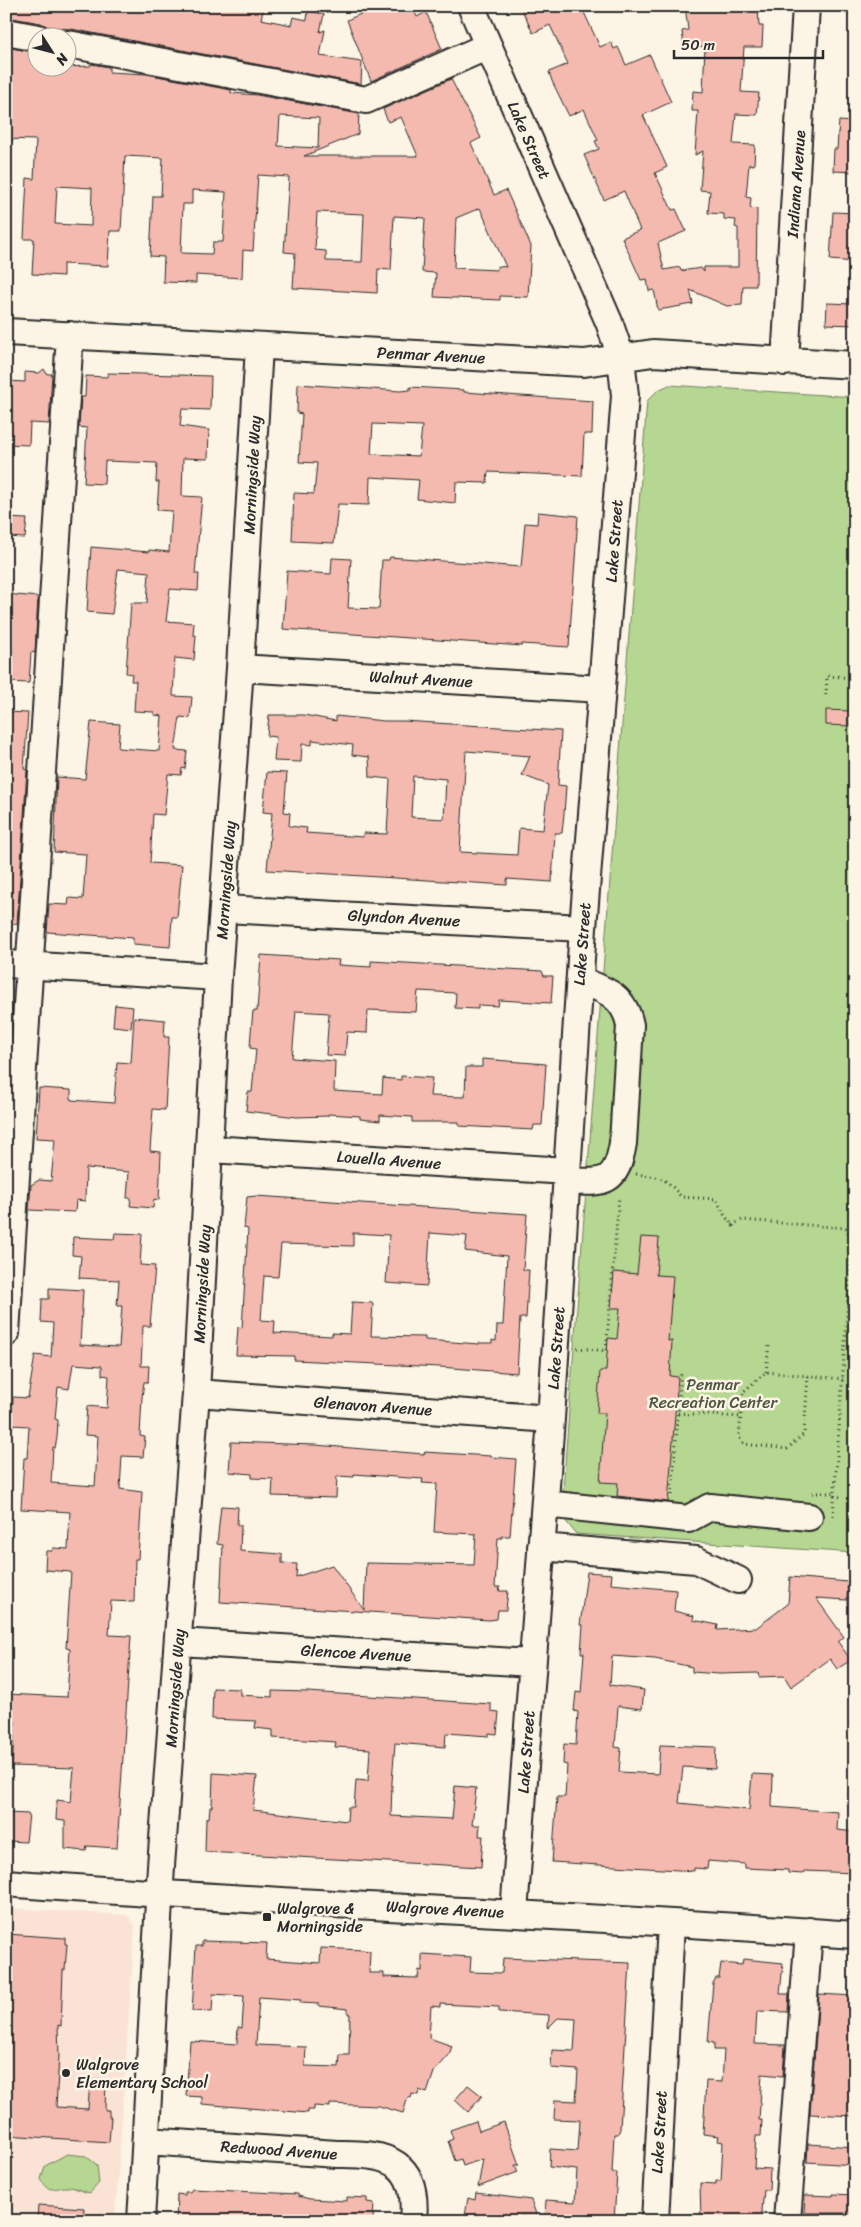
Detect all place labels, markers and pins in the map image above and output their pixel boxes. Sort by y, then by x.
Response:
place label: Walgrove & Morningside [277,1894,363,1941]
marker: Walgrove & Morningside [261,1911,273,1923]
place label: Walgrove Elementary School [76,2050,208,2097]
marker: Walgrove Elementary School [60,2067,72,2079]

